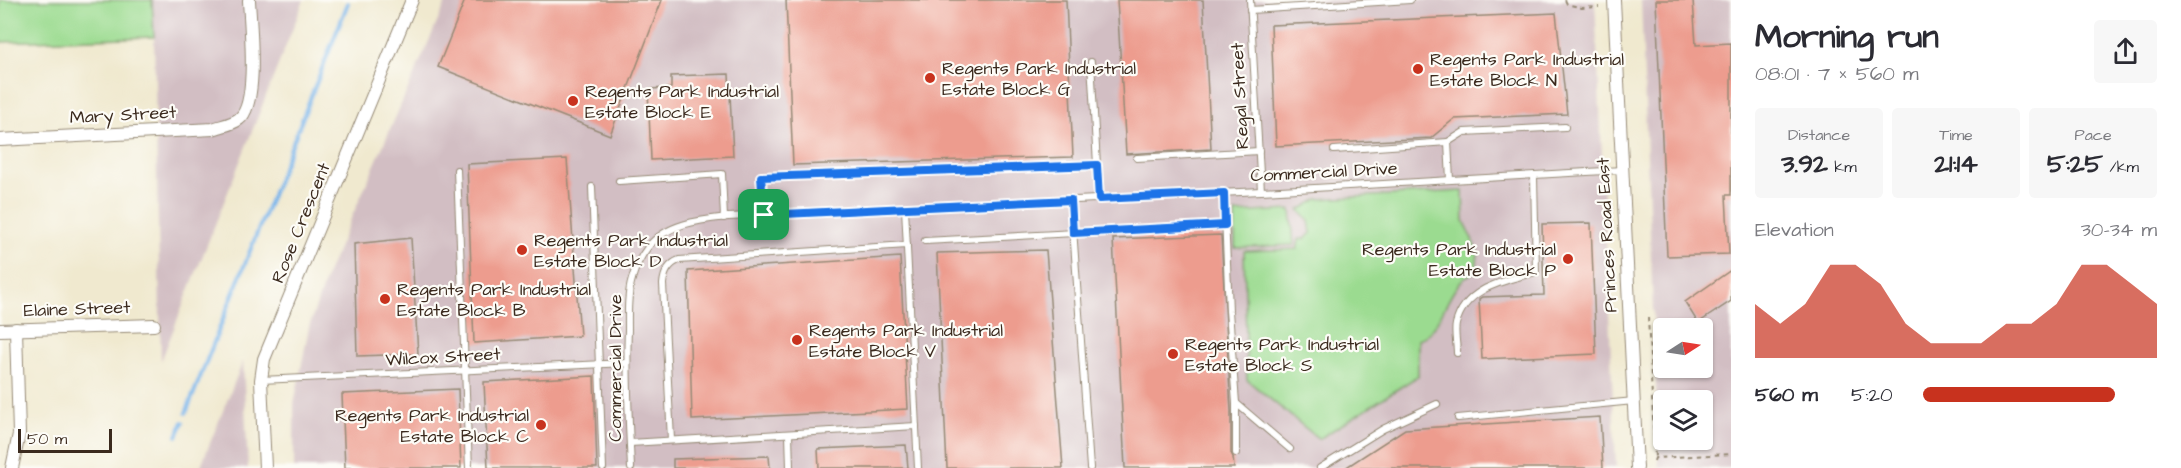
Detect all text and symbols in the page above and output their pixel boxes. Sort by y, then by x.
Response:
text: Morning run [1755,14,1939,60]
button: share [2094,20,2157,83]
street label: Regal Street [1225,41,1256,150]
place label: Regents Park Industrial Estate Block N [1430,47,1624,93]
place label: Regents Park Industrial Estate Block G [942,56,1136,102]
text: 08:01 · 7 × 560 m [1755,60,1919,88]
marker: Regents Park Industrial Estate Block N [1411,62,1425,76]
marker: Regents Park Industrial Estate Block G [923,71,937,85]
place label: Regents Park Industrial Estate Block E [585,79,779,125]
marker: Regents Park Industrial Estate Block E [566,94,580,108]
street label: Mary Street [69,100,178,131]
text: Distance [1788,124,1850,146]
text: Time [1939,124,1973,146]
text: Pace [2074,124,2112,146]
text: 3.92 [1781,146,1828,182]
text: 21:14 [1934,146,1978,182]
text: 5:25 [2047,146,2103,182]
street label: Commercial Drive [1250,156,1398,188]
street label: Princes Road East [1590,156,1624,313]
text: km [1828,156,1857,178]
text: /km [2103,156,2139,178]
street label: Rose Crescent [265,158,337,287]
pin [738,189,789,240]
icon: arrive [747,198,780,231]
text: Elevation [1755,216,1834,244]
text: 30–34 m [2081,216,2157,244]
place label: Regents Park Industrial Estate Block D [534,228,728,274]
place label: Regents Park Industrial Estate Block P [1362,237,1557,283]
marker: Regents Park Industrial Estate Block D [515,243,529,257]
marker: Regents Park Industrial Estate Block P [1561,252,1575,266]
place label: Regents Park Industrial Estate Block B [397,277,591,323]
marker: Regents Park Industrial Estate Block B [378,292,392,306]
street label: Commercial Drive [603,294,628,442]
street label: Elaine Street [23,295,132,323]
place label: Regents Park Industrial Estate Block V [809,318,1003,364]
north arrow [1653,318,1713,378]
map controls [1653,318,1713,450]
place label: Regents Park Industrial Estate Block S [1185,332,1379,378]
marker: Regents Park Industrial Estate Block V [790,333,804,347]
street label: Wilcox Street [385,341,502,372]
marker: Regents Park Industrial Estate Block S [1166,347,1180,361]
text: 560 m [1755,381,1818,409]
text: 5:20 [1851,381,1893,409]
button: layers [1653,390,1713,450]
place label: Regents Park Industrial Estate Block C [335,403,529,449]
marker: Regents Park Industrial Estate Block C [534,418,548,432]
scale bar [18,426,112,454]
text: 50 m [27,428,67,450]

